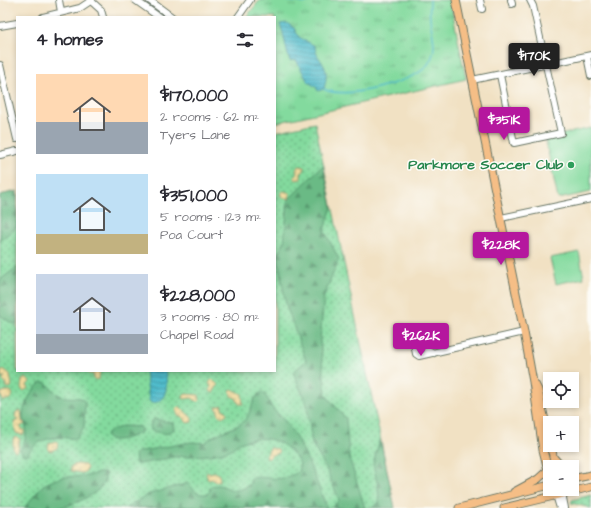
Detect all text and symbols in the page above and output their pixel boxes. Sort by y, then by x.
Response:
text: 4 homes [36,28,103,52]
icon: filters [234,29,256,51]
pin: $170K [506,43,562,77]
text: $170K [518,47,550,65]
text: $170,000 [160,84,228,108]
icon: home [68,90,116,138]
pin: $351K [476,107,532,141]
text: 2 rooms · 62 m² [160,108,259,126]
text: $351K [488,111,520,129]
text: Tyers Lane [160,126,230,144]
place label: Parkmore Soccer Club [408,155,563,175]
marker: Parkmore Soccer Club [566,160,576,170]
text: $351,000 [160,184,228,208]
icon: home [68,190,116,238]
text: 5 rooms · 123 m² [160,208,261,226]
text: Poa Court [160,226,223,244]
pin: $228K [473,232,529,266]
text: $228K [482,236,520,254]
text: $228,000 [160,284,235,308]
icon: home [68,290,116,338]
text: 3 rooms · 80 m² [160,308,259,326]
pin: $262K [393,323,449,357]
text: Chapel Road [160,326,234,344]
text: $262K [402,327,440,345]
map controls [543,372,579,496]
button: locate [543,372,579,408]
button: + [543,416,579,452]
button: − [543,460,579,496]

